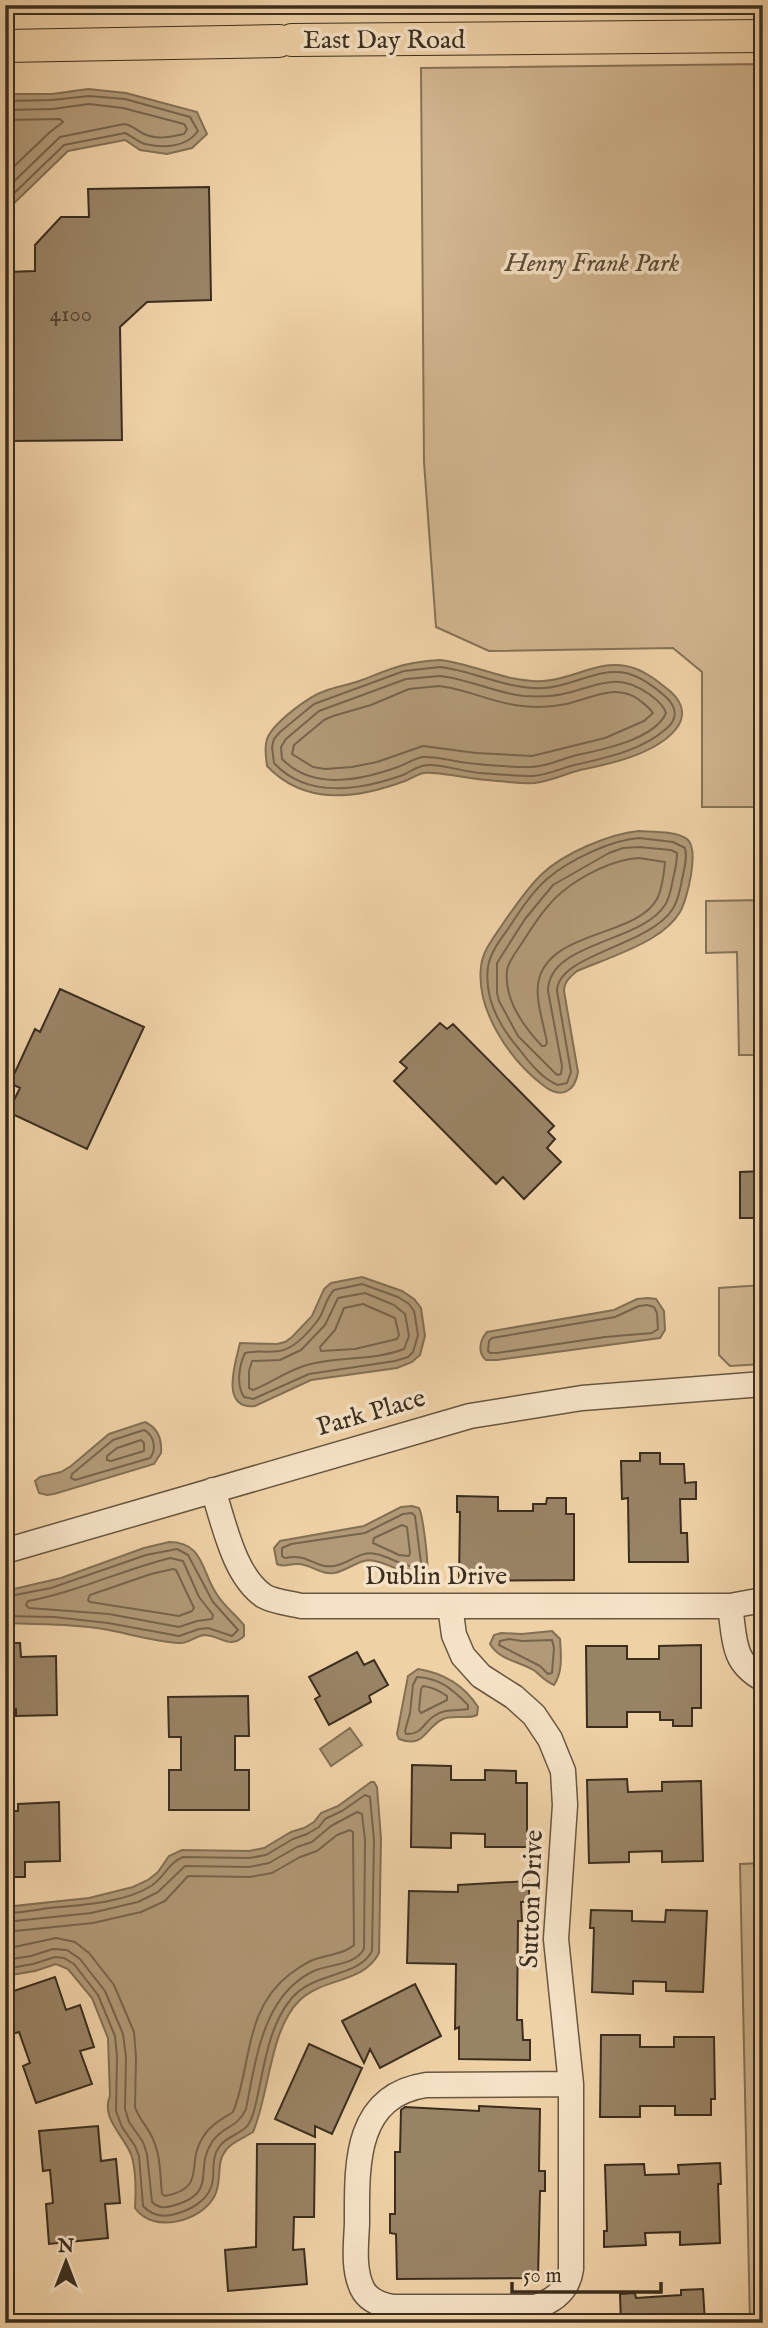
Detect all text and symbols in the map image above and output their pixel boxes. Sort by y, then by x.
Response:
street label: East Day Road [303,24,465,57]
park label: Henry Frank Park [504,247,680,280]
house number: 4100 [50,300,92,329]
street label: Park Place [313,1382,429,1444]
street label: Dublin Drive [365,1560,507,1593]
street label: Sutton Drive [513,1829,551,1969]
north arrow [32,2226,102,2296]
text: N [57,2235,75,2259]
scale bar [512,2251,661,2295]
text: 50 m [523,2263,562,2290]

